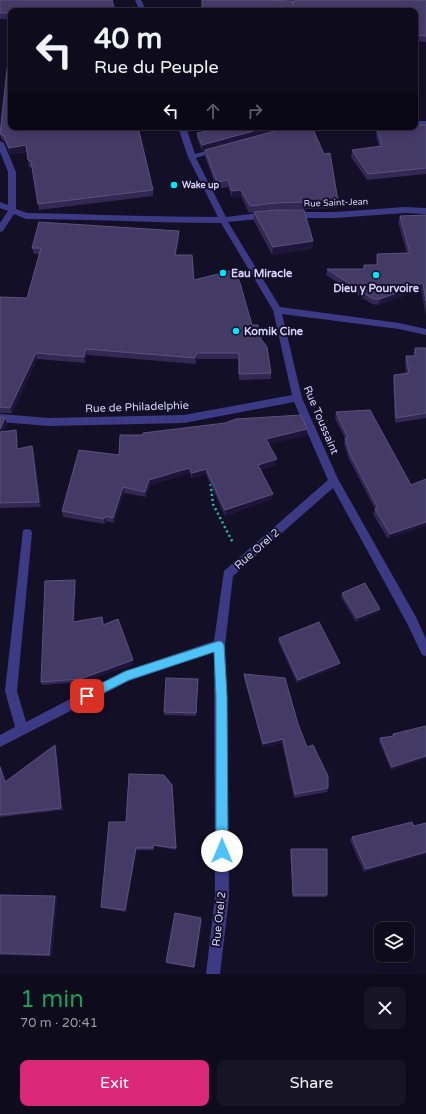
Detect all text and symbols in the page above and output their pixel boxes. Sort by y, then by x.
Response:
text: 40 m [94,22,162,56]
icon: left [28,24,80,76]
text: Rue du Peuple [94,56,219,78]
icon: left [160,100,182,122]
icon: ahead [202,100,224,122]
icon: right [244,100,266,122]
marker: Wake up [169,180,179,190]
place label: Wake up [182,180,220,191]
street label: Rue Saint-Jean [304,196,368,210]
place label: Eau Miracle [231,267,293,280]
marker: Eau Miracle [218,268,228,278]
marker: Dieu y Pourvoire [371,270,381,280]
place label: Dieu y Pourvoire [333,282,420,296]
place label: Komik Cine [244,325,304,338]
marker: Komik Cine [231,326,241,336]
street label: Rue Toussaint [301,384,341,456]
street label: Rue de Philadelphie [85,399,189,415]
street label: Rue Orel 2 [232,526,282,572]
pin [70,679,104,713]
icon: arrive [76,685,98,707]
position arrow [201,830,243,872]
street label: Rue Orel 2 [210,891,228,947]
map controls [374,922,414,962]
button: layers [374,922,414,962]
text: 1 min [20,985,84,1014]
button: close [364,987,406,1029]
text: 70 m · 20:41 [20,1015,98,1031]
button: Exit [20,1060,209,1106]
button: Share [217,1060,406,1106]

